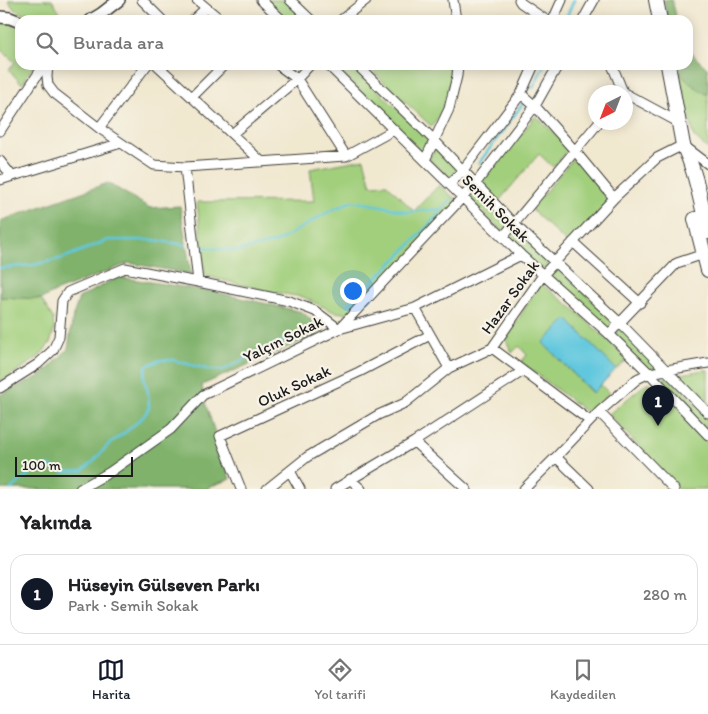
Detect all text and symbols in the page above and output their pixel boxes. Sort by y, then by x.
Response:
search box [15,15,693,70]
icon: search [33,29,61,57]
text: Burada ara [73,31,164,54]
north arrow [588,85,633,130]
street label: Semih Sokak [458,170,534,246]
street label: Hazar Sokak [477,256,543,338]
your location [340,278,366,304]
street label: Yalçın Sokak [240,311,327,367]
street label: Oluk Sokak [254,360,334,411]
pin: 1 [642,385,674,426]
scale bar [15,454,132,477]
text: 100 m [22,457,61,474]
text: Yakında [20,509,92,534]
text: Hüseyin Gülseven Parkı [68,573,260,596]
text: 1 [33,585,41,604]
text: 280 m [643,585,687,604]
text: Park · Semih Sokak [68,596,198,615]
tab: Harita [92,656,131,703]
tab: Yol tarifi [315,656,366,703]
tab: Kaydedilen [550,656,616,703]

